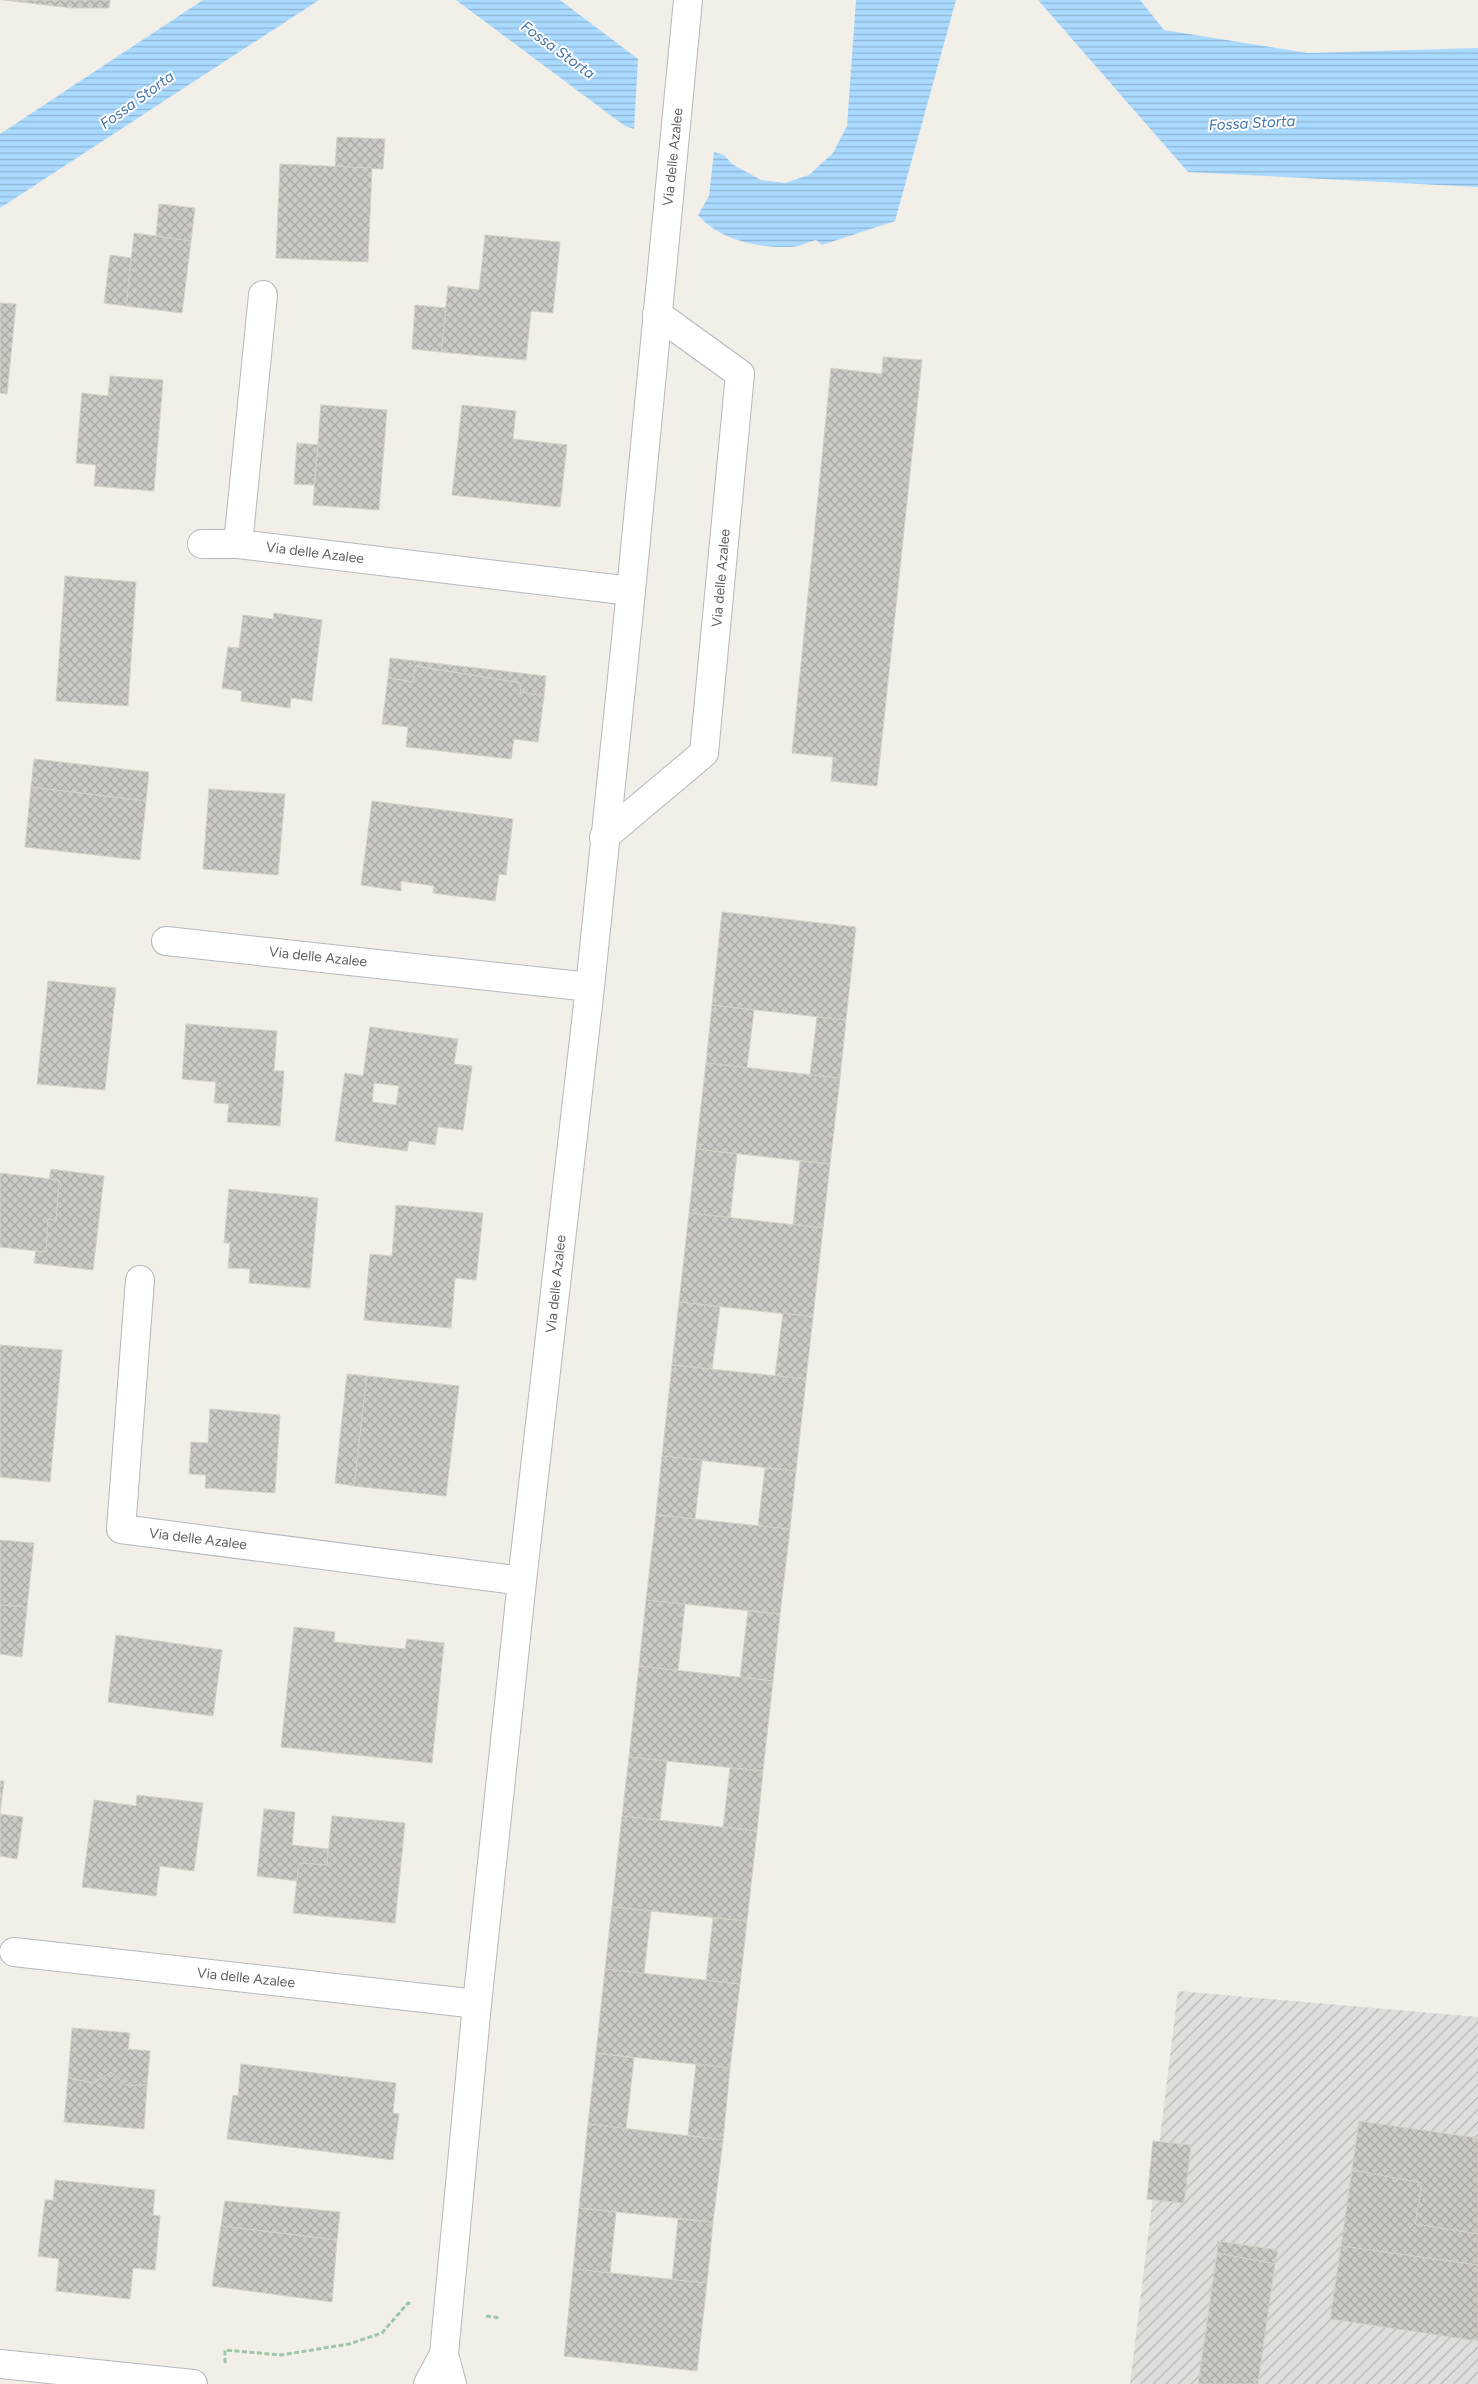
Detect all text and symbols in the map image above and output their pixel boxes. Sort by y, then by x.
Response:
water label: Fossa Storta [518,17,599,83]
water label: Fossa Storta [97,67,178,133]
street label: Via delle Azalee [659,107,687,207]
water label: Fossa Storta [1208,112,1296,134]
street label: Via delle Azalee [708,528,734,628]
street label: Via delle Azalee [265,539,365,567]
street label: Via delle Azalee [268,943,368,971]
street label: Via delle Azalee [542,1234,570,1334]
street label: Via delle Azalee [148,1525,248,1553]
street label: Via delle Azalee [196,1964,296,1992]

